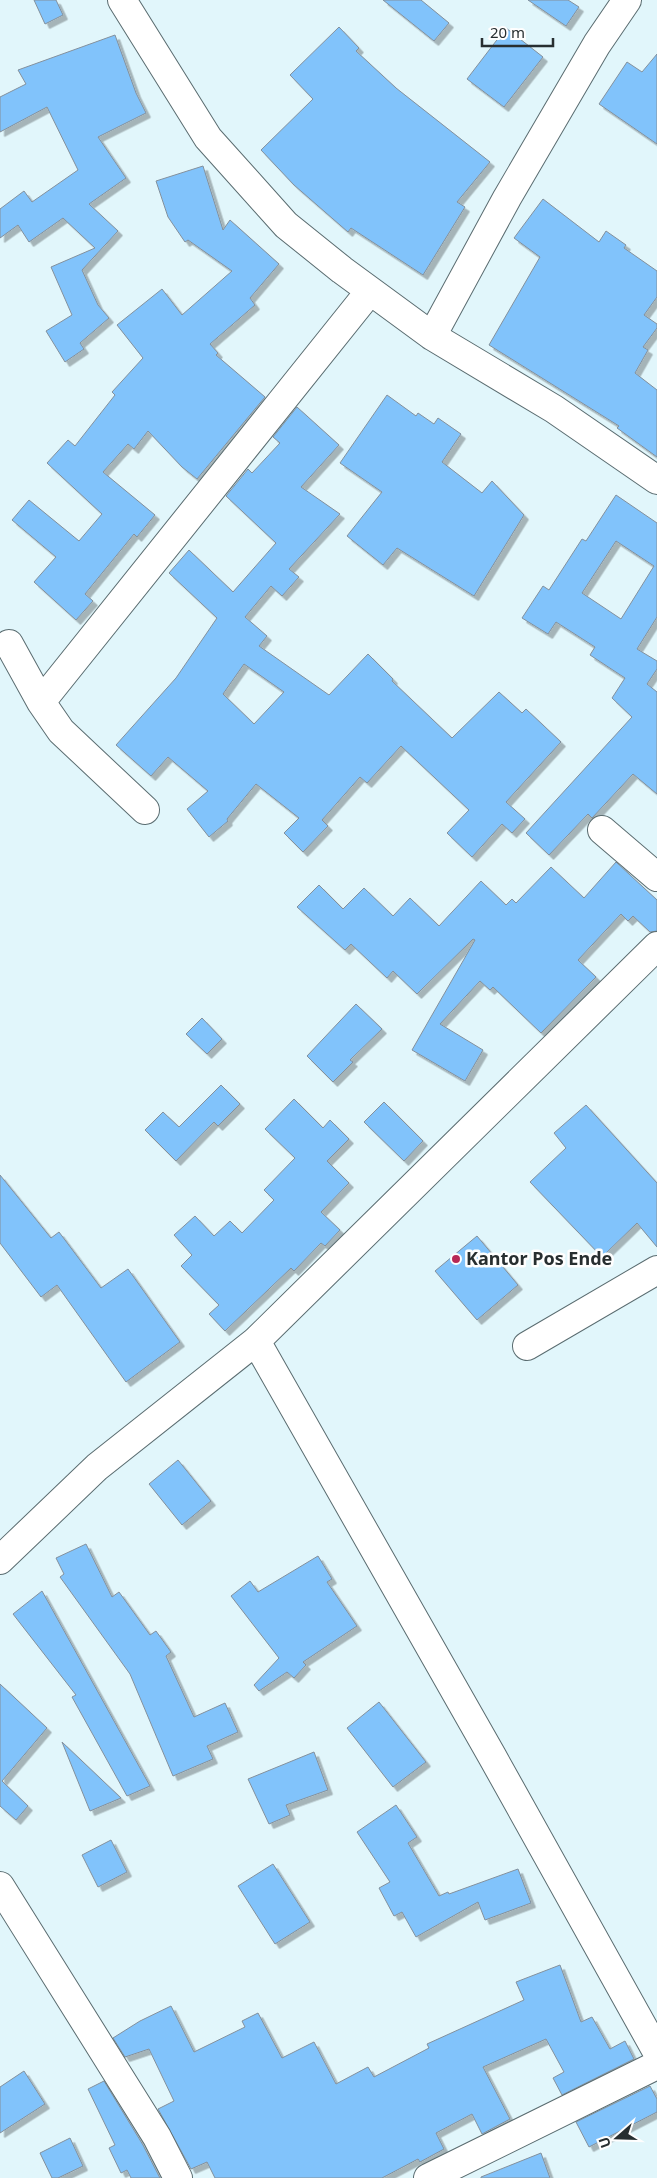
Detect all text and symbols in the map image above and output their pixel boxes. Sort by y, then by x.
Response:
scale bar [482,15,553,47]
text: 20 m [490,22,525,42]
place label: Kantor Pos Ende [466,1246,612,1270]
marker: Kantor Pos Ende [450,1253,462,1265]
north arrow [592,2113,642,2163]
text: U [594,2134,615,2151]

